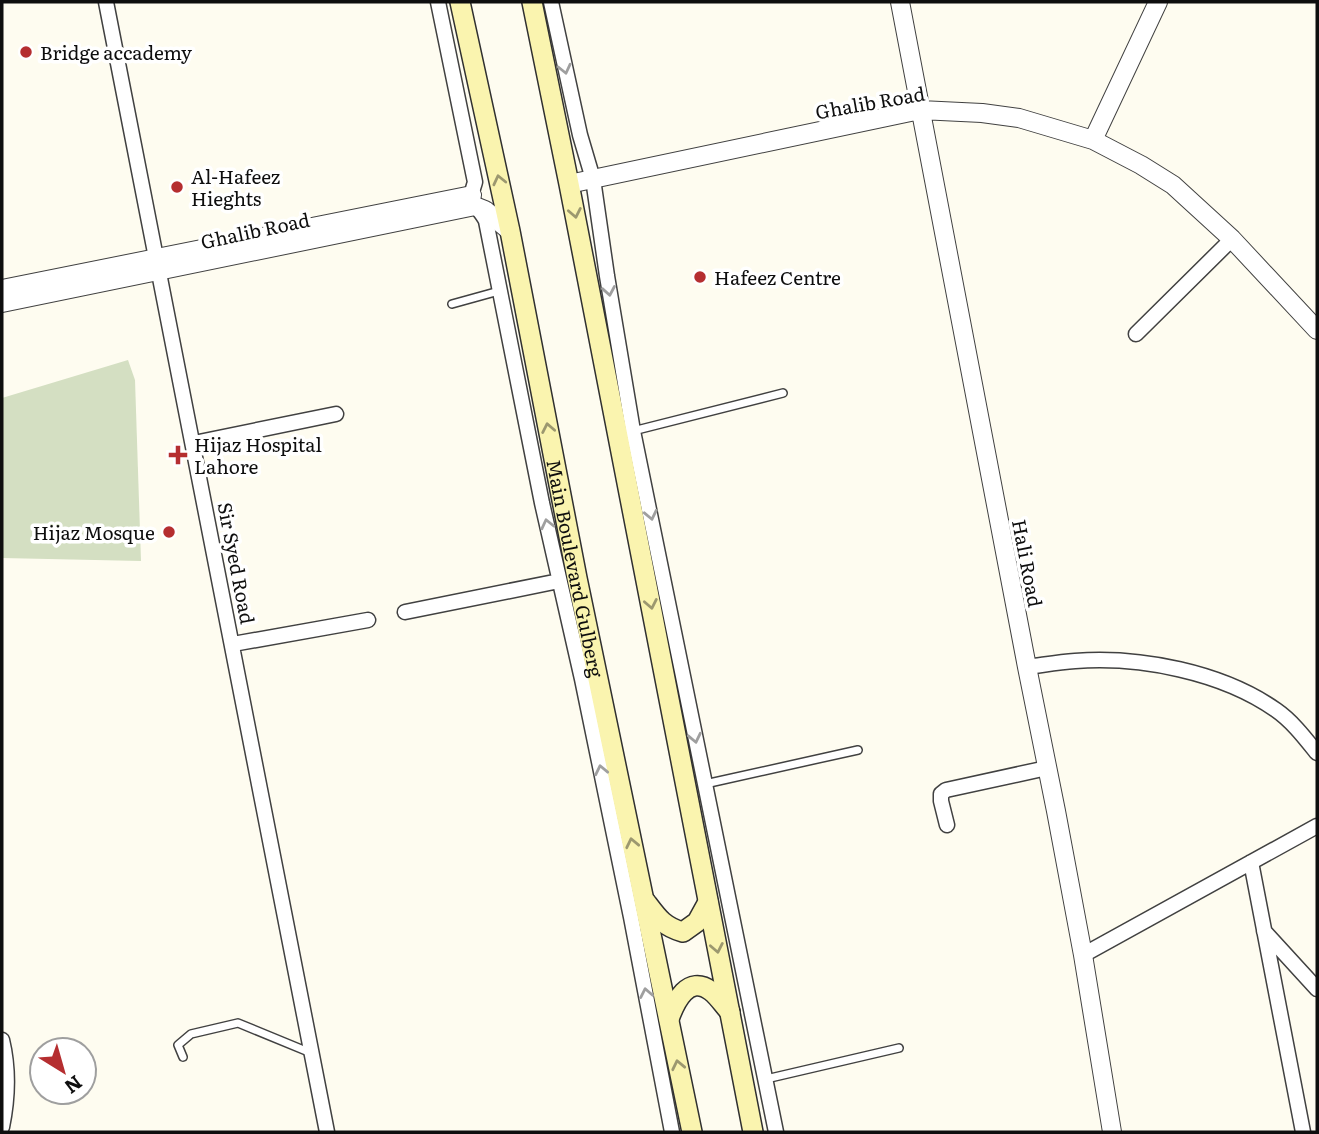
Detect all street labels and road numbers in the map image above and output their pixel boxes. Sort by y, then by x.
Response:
street label: Ghalib Road [813,79,927,125]
street label: Ghalib Road [198,205,312,255]
street label: Main Boulevard Gulberg [540,457,611,680]
street label: Sir Syed Road [211,500,263,627]
street label: Hali Road [1006,517,1050,610]

